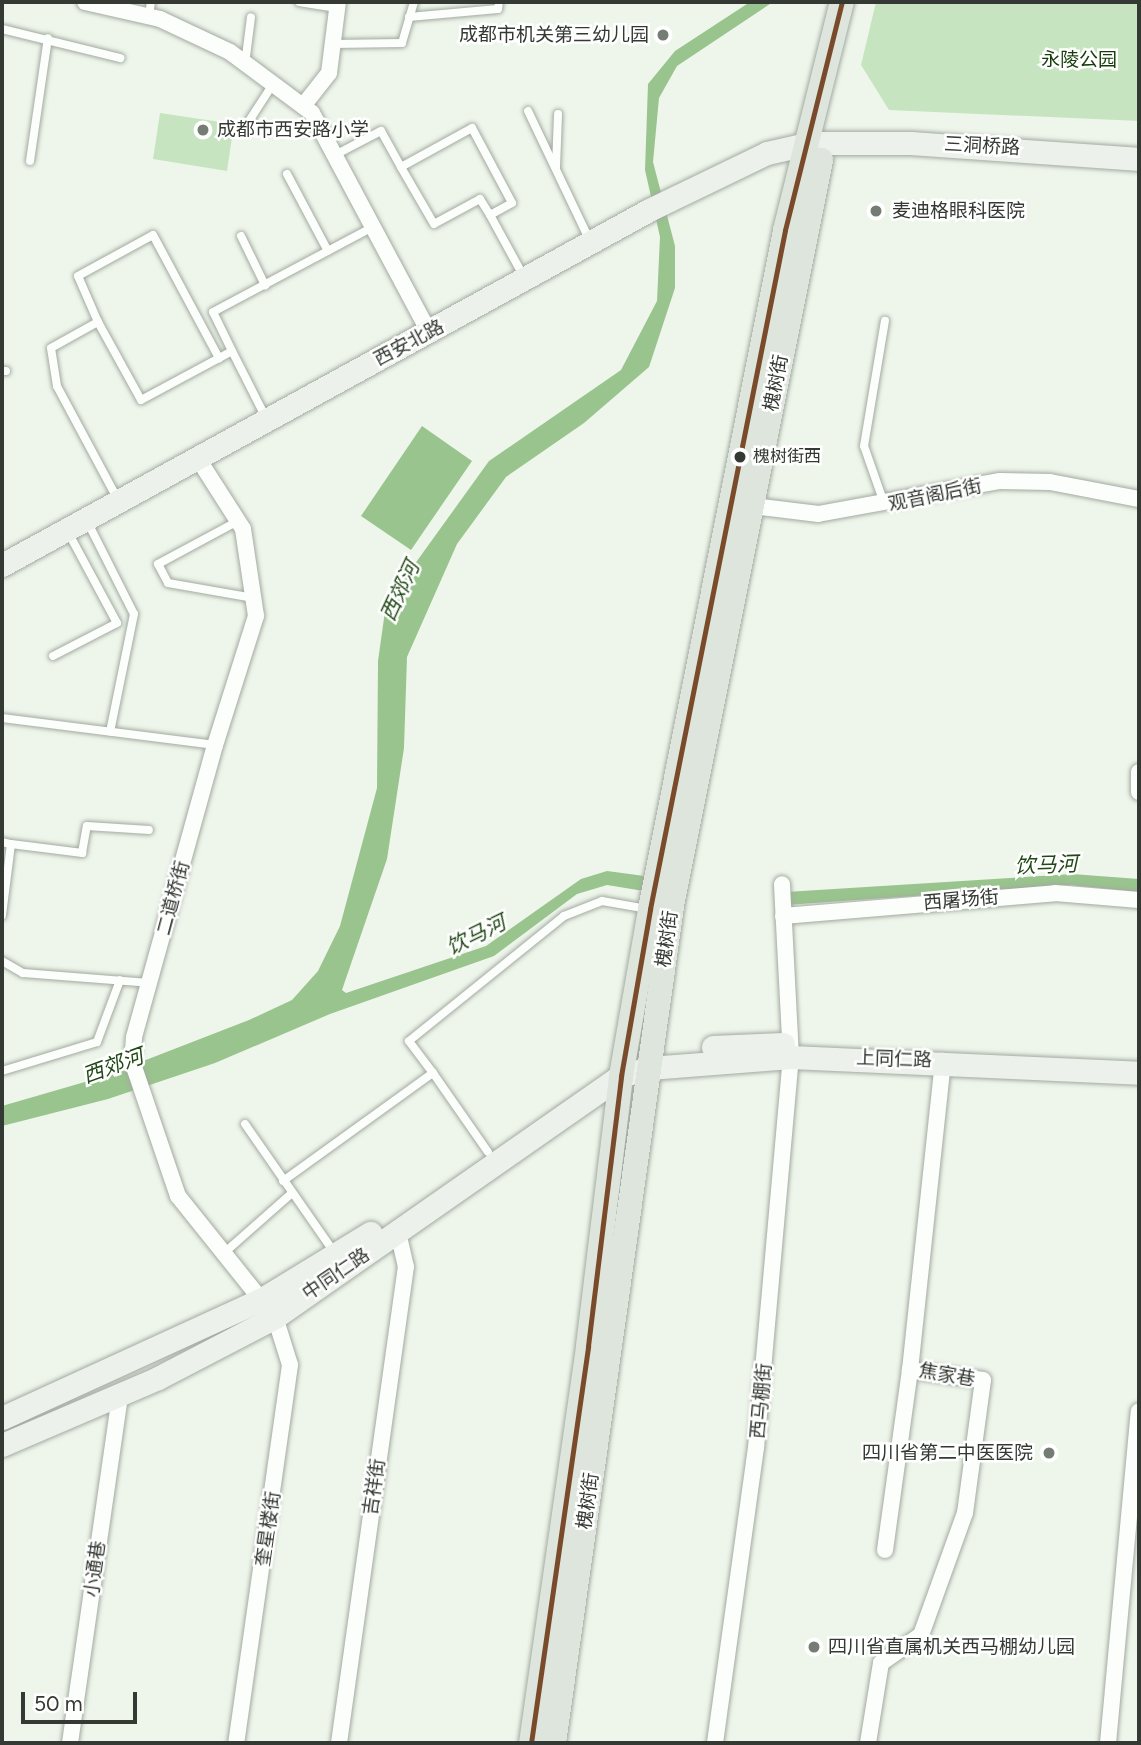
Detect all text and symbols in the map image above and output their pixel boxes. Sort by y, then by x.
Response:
place label: 成都市机关第三幼儿园 [459,24,649,46]
marker: 成都市机关第三幼儿园 [655,27,671,43]
park label: 永陵公园 [1041,49,1117,71]
place label: 成都市西安路小学 [217,119,369,141]
marker: 成都市西安路小学 [195,122,211,138]
street label: 三洞桥路 [943,133,1021,159]
place label: 麦迪格眼科医院 [892,200,1025,222]
marker: 麦迪格眼科医院 [866,201,886,221]
street label: 西安北路 [370,315,448,371]
street label: 槐树街 [759,353,793,413]
place label: 槐树街西 [753,447,821,467]
marker: 槐树街西 [733,450,747,464]
street label: 观音阁后街 [886,474,984,516]
water label: 西郊河 [375,557,425,625]
water label: 饮马河 [1014,851,1078,879]
street label: 二道桥街 [152,858,194,938]
street label: 西屠场街 [922,885,1000,915]
street label: 槐树街 [652,909,682,969]
water label: 饮马河 [442,910,510,960]
water label: 西郊河 [79,1043,147,1089]
street label: 上同仁路 [856,1046,932,1072]
street label: 中同仁路 [298,1243,374,1305]
street label: 焦家巷 [917,1359,977,1391]
street label: 西马棚街 [746,1362,776,1440]
place label: 四川省第二中医医院 [862,1442,1033,1464]
marker: 四川省第二中医医院 [1039,1443,1059,1463]
street label: 吉祥街 [359,1457,389,1517]
street label: 槐树街 [573,1471,603,1531]
street label: 奎星楼街 [251,1490,285,1568]
street label: 小通巷 [80,1539,110,1599]
place label: 四川省直属机关西马棚幼儿园 [828,1636,1075,1658]
marker: 四川省直属机关西马棚幼儿园 [806,1639,822,1655]
scale bar [24,1678,140,1722]
text: 50 m [34,1691,83,1716]

